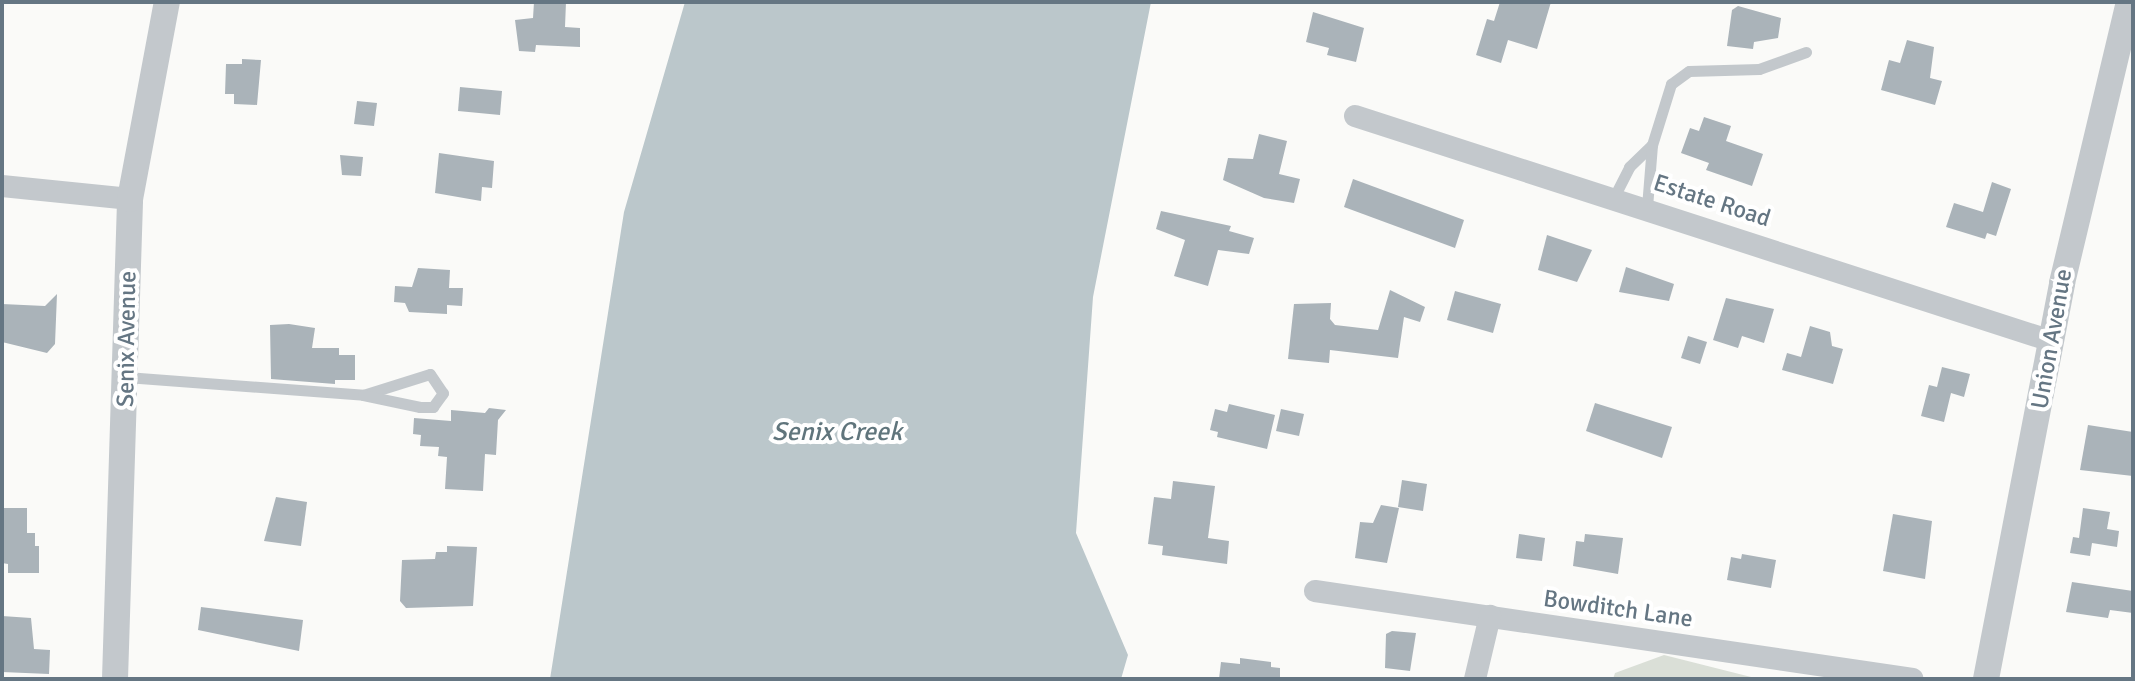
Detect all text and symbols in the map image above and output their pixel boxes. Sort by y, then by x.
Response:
street label: Estate Road [1650,169,1774,233]
street label: Union Avenue [2026,267,2078,411]
street label: Senix Avenue [111,271,143,407]
water label: Senix Creek [772,417,902,449]
street label: Bowditch Lane [1541,584,1695,634]

